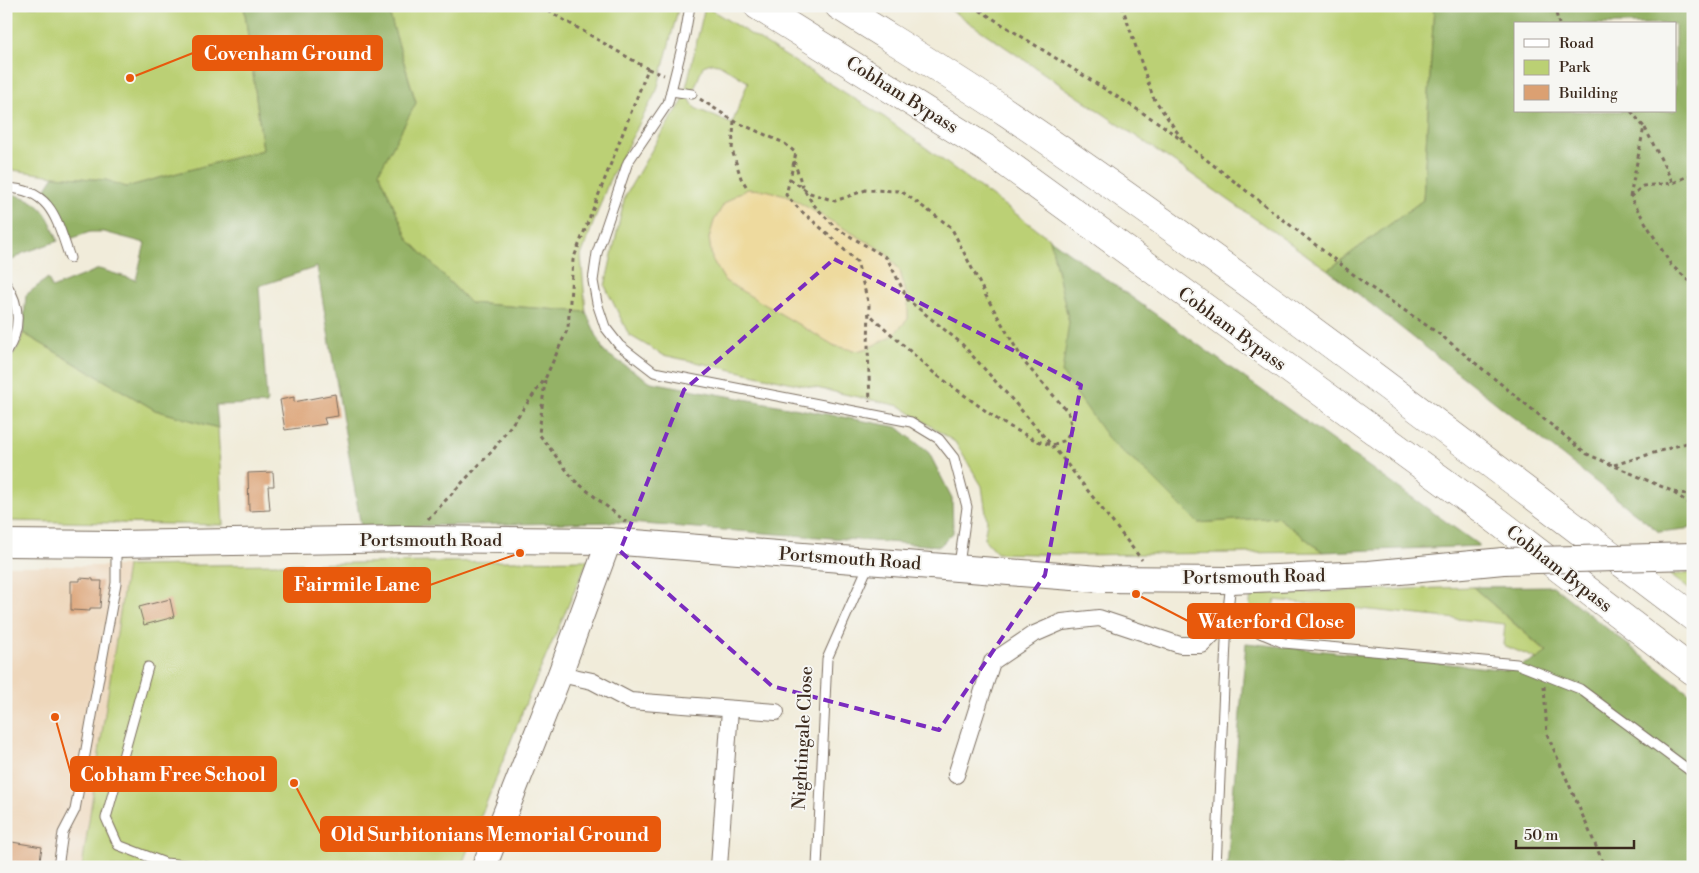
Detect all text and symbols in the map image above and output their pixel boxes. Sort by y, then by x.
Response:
legend [1514,22,1676,112]
text: Road [1559,34,1594,53]
callout: Covenham Ground [193,36,382,70]
text: Covenham Ground [204,42,372,66]
street label: Cobham Bypass [841,51,963,139]
text: Park [1559,58,1591,77]
text: Building [1558,84,1618,103]
street label: Cobham Bypass [1173,282,1291,376]
street label: Cobham Bypass [1501,520,1617,618]
street label: Portsmouth Road [360,529,503,552]
street label: Portsmouth Road [778,543,923,576]
street label: Portsmouth Road [1182,564,1326,590]
callout: Fairmile Lane [284,568,430,602]
text: Fairmile Lane [294,573,420,597]
callout: Waterford Close [1188,604,1354,638]
text: Waterford Close [1197,610,1344,634]
street label: Nightingale Close [788,666,818,810]
callout: Cobham Free School [71,757,276,791]
text: Cobham Free School [80,763,266,787]
callout: Old Surbitonians Memorial Ground [321,817,660,851]
scale bar [1516,818,1634,850]
text: Old Surbitonians Memorial Ground [331,823,649,847]
text: 50 m [1524,826,1558,845]

